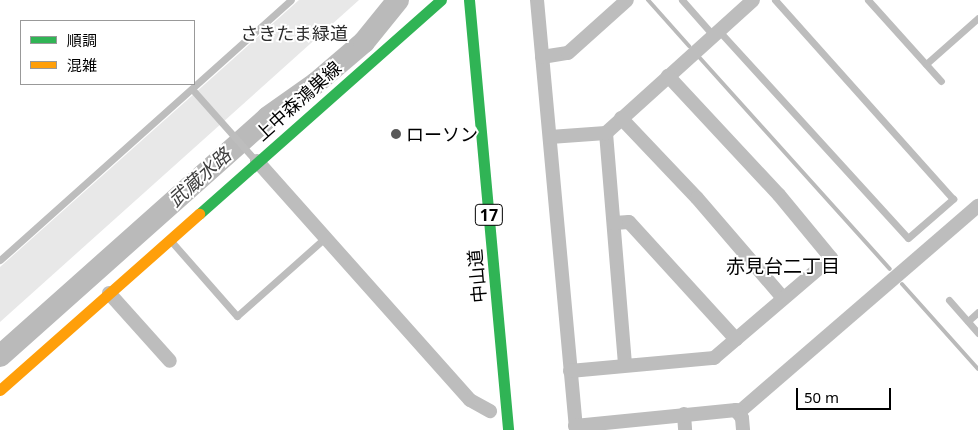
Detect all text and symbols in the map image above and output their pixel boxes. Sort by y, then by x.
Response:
legend [20,20,195,85]
park label: さきたま緑道 [240,22,348,44]
text: 順調 [67,30,97,50]
text: 混雑 [67,55,97,75]
street label: 上中森鴻巣線 [251,57,345,145]
place label: ローソン [406,123,478,145]
marker: ローソン [390,128,402,140]
water label: 武蔵水路 [164,144,236,212]
road number: 17 [474,202,504,228]
street label: 中山道 [464,248,490,304]
district label: 赤見台二丁目 [726,256,840,278]
scale bar [798,378,893,410]
text: 50 m [804,387,839,407]

